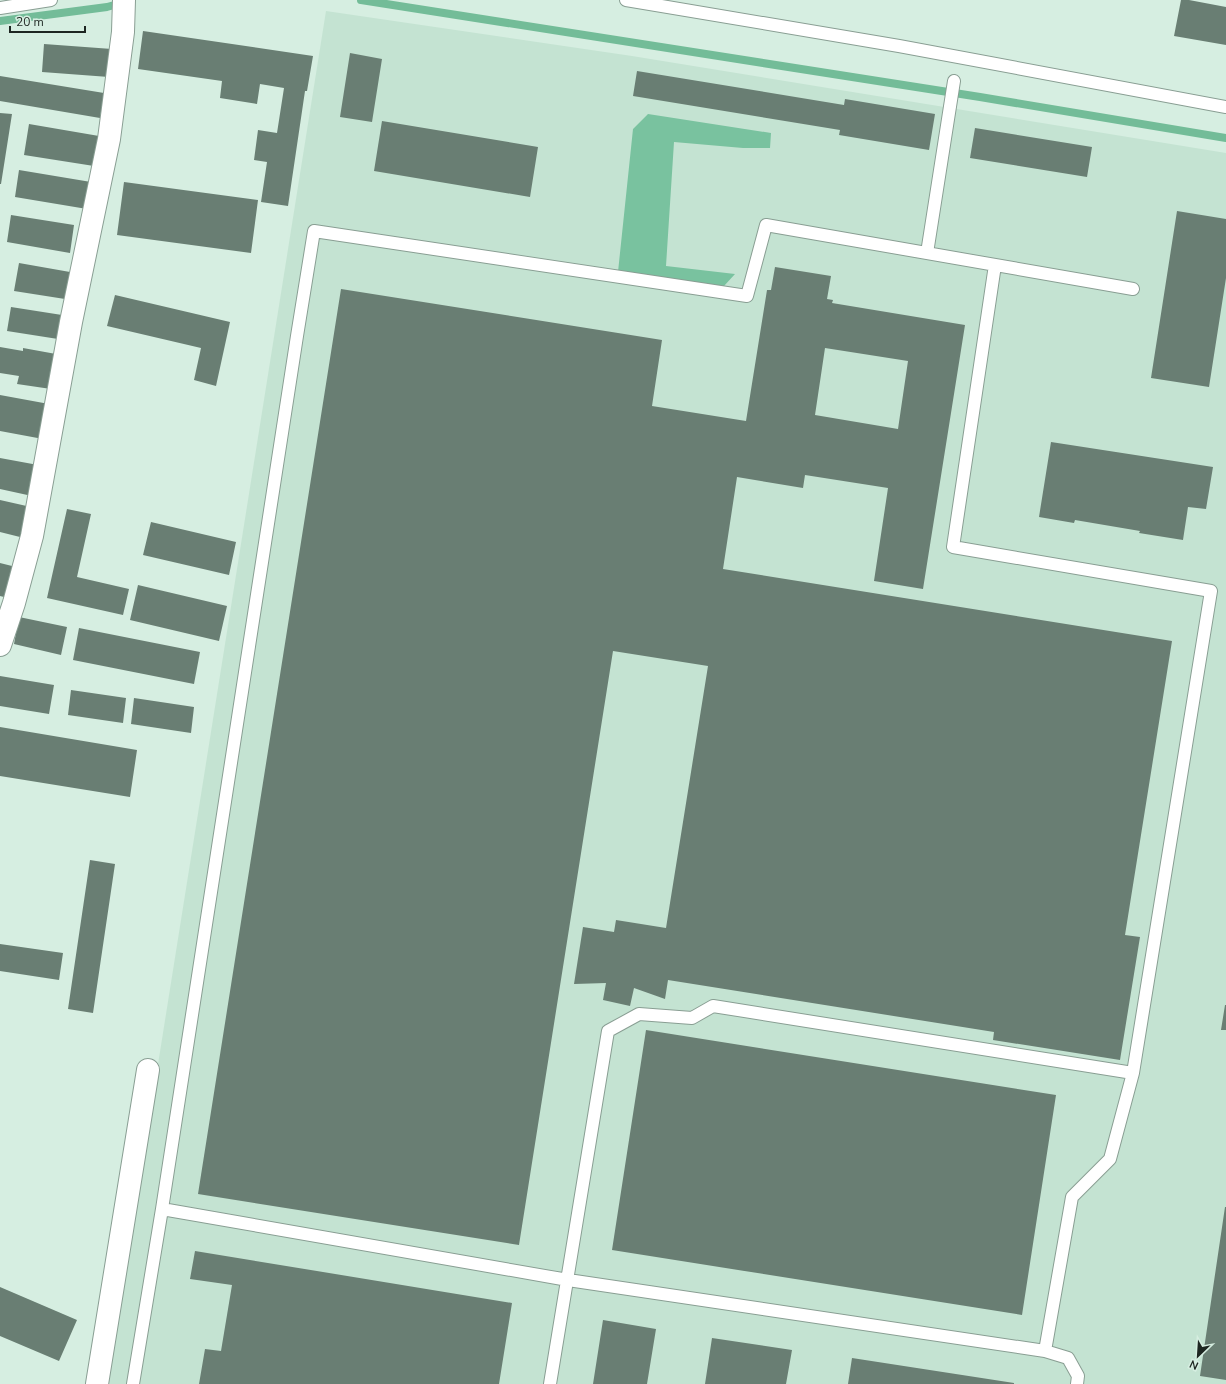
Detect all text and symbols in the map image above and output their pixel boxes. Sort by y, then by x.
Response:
scale bar [10,8,85,34]
text: 20 m [16,14,44,30]
north arrow [1178,1336,1218,1376]
text: N [1187,1356,1201,1373]

